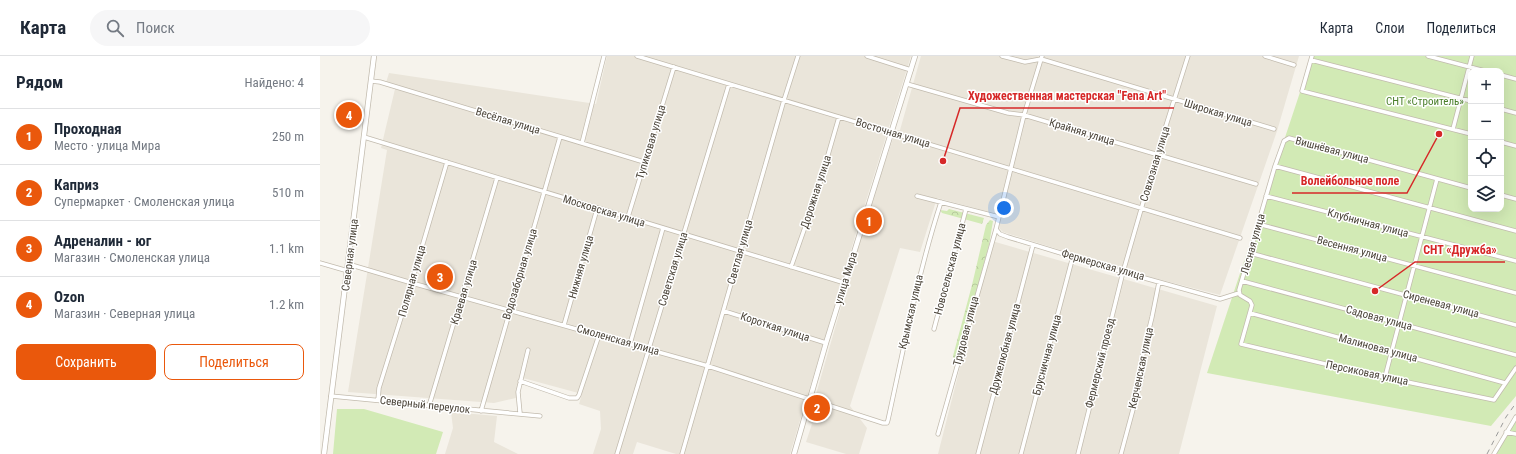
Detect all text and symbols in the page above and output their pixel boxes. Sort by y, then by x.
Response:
search box [90,10,370,46]
text: Карта [20,16,66,39]
icon: search [104,17,126,39]
text: Поиск [136,19,175,37]
text: Карта [1320,20,1353,36]
text: Слои [1375,20,1405,36]
text: Поделиться [1427,20,1496,36]
map controls [1468,68,1504,212]
button: + [1468,68,1504,104]
text: Рядом [16,72,63,92]
text: Найдено: 4 [244,75,304,90]
callout: Художественная мастерская "Fena Art" [960,84,1174,108]
text: Художественная мастерская "Fena Art" [968,89,1166,103]
park label: СНТ «Строитель» [1386,95,1464,108]
street label: Широкая улица [1182,96,1254,130]
pin: 4 [336,100,362,130]
street label: Тупиковая улица [634,103,668,181]
button: − [1468,104,1504,140]
street label: Весёлая улица [474,105,542,137]
street label: Восточная улица [854,116,932,150]
street label: Крайняя улица [1048,116,1116,148]
text: Проходная [54,120,122,138]
street label: Совхозная улица [1137,125,1173,203]
text: 1 [26,129,32,144]
text: 250 m [272,129,304,144]
street label: Вишнёвая улица [1294,134,1370,166]
text: Место · улица Мира [54,138,160,153]
button: locate [1468,140,1504,176]
street label: Дорожная улица [798,154,834,230]
callout: Волейбольное поле [1292,169,1407,193]
text: Волейбольное поле [1301,174,1399,188]
text: Каприз [54,176,99,194]
button: layers [1468,176,1504,212]
text: 2 [26,185,32,200]
text: 510 m [272,185,304,200]
street label: Московская улица [561,192,647,230]
text: Супермаркет · Смоленская улица [54,194,235,209]
your location [994,198,1014,218]
pin: 1 [856,206,882,236]
street label: Клубничная улица [1326,206,1410,240]
street label: Лесная улица [1238,212,1268,276]
street label: Северная улица [339,218,361,292]
street label: Светлая улица [725,218,755,286]
street label: Новосельская улица [931,222,969,316]
street label: Водозаборная улица [500,227,540,321]
street label: Советская улица [656,230,690,308]
text: Адреналин - юг [54,232,151,250]
street label: Весенняя улица [1315,233,1389,265]
street label: Нижняя улица [566,234,596,300]
callout: СНТ «Дружба» [1415,238,1505,262]
text: 3 [26,241,32,256]
text: 1.1 km [269,241,304,256]
text: СНТ «Дружба» [1423,243,1497,257]
street label: Полярная улица [396,244,428,318]
street label: Фермерская улица [1060,247,1146,283]
text: Магазин · Смоленская улица [54,250,210,265]
street label: улица Мира [832,250,860,306]
street label: Краевая улица [448,258,480,326]
pin: 3 [427,262,453,292]
street label: Крымская улица [896,273,926,351]
text: Ozon [54,288,85,306]
street label: Сиреневая улица [1401,288,1481,320]
street label: Трудовая улица [950,295,982,367]
text: 4 [26,297,32,312]
text: 1.2 km [269,297,304,312]
street label: Дружелюбная улица [987,302,1023,396]
street label: Садовая улица [1344,303,1414,333]
text: Магазин · Северная улица [54,306,195,321]
street label: Короткая улица [739,310,811,344]
street label: Брусничная улица [1030,313,1064,397]
street label: Фермерский проезд [1083,317,1117,409]
street label: Смоленская улица [575,322,661,358]
street label: Керченская улица [1126,326,1156,410]
street label: Малиновая улица [1337,331,1419,365]
button: Сохранить [16,344,156,380]
button: Поделиться [164,344,304,380]
street label: Персиковая улица [1325,358,1409,388]
pin: 2 [804,393,830,423]
street label: Северный переулок [379,394,472,416]

